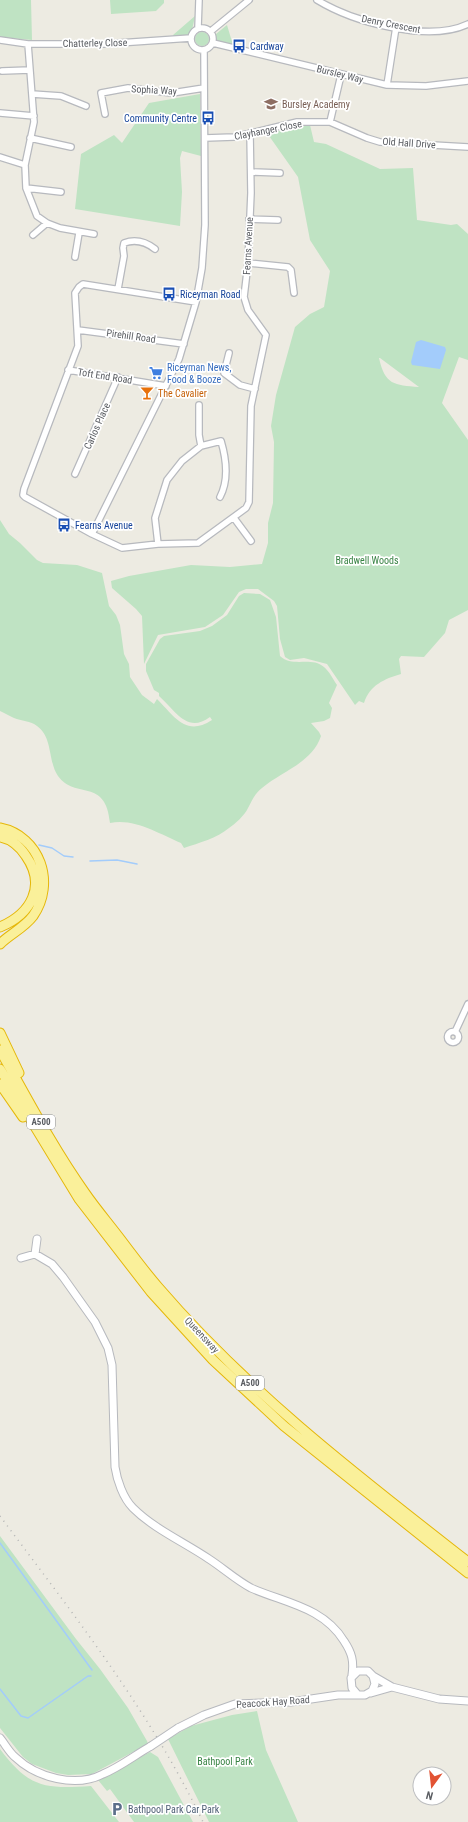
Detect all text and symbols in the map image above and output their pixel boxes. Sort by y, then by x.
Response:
street label: Denry Crescent [361,13,421,35]
street label: Chatterley Close [63,37,128,49]
bus stop icon: Cardway [231,38,247,54]
place label: Cardway [250,41,284,52]
street label: Bursley Way [316,63,364,85]
street label: Sophia Way [131,83,177,97]
school or university icon: Bursley Academy [263,96,279,112]
place label: Bursley Academy [282,99,350,110]
bus stop icon: Community Centre [200,110,216,126]
place label: Community Centre [124,113,197,124]
street label: Clayhanger Close [233,118,303,142]
street label: Old Hall Drive [382,136,436,150]
street label: Fearns Avenue [241,217,255,275]
bus stop icon: Riceyman Road [161,286,177,302]
place label: Riceyman Road [180,289,241,300]
street label: Pirehill Road [106,327,156,345]
place label: Riceyman News, Food & Booze [167,362,231,385]
supermarket icon: Riceyman News, Food & Booze [148,365,164,381]
street label: Toft End Road [77,366,133,386]
bar icon: The Cavalier [139,385,155,401]
place label: The Cavalier [158,388,207,399]
street label: Carlos Place [82,401,112,451]
bus stop icon: Fearns Avenue [56,517,72,533]
place label: Fearns Avenue [75,520,133,531]
park label: Bradwell Woods [335,555,399,566]
road number: A500 [27,1115,55,1129]
street label: Queensway [183,1315,221,1355]
road number: A500 [236,1376,264,1390]
street label: Peacock Hay Road [236,1694,310,1710]
park label: Bathpool Park [197,1756,253,1767]
north arrow [412,1766,452,1806]
text: N [424,1788,434,1802]
parking icon: Bathpool Park Car Park [109,1801,125,1817]
place label: Bathpool Park Car Park [128,1804,220,1815]

